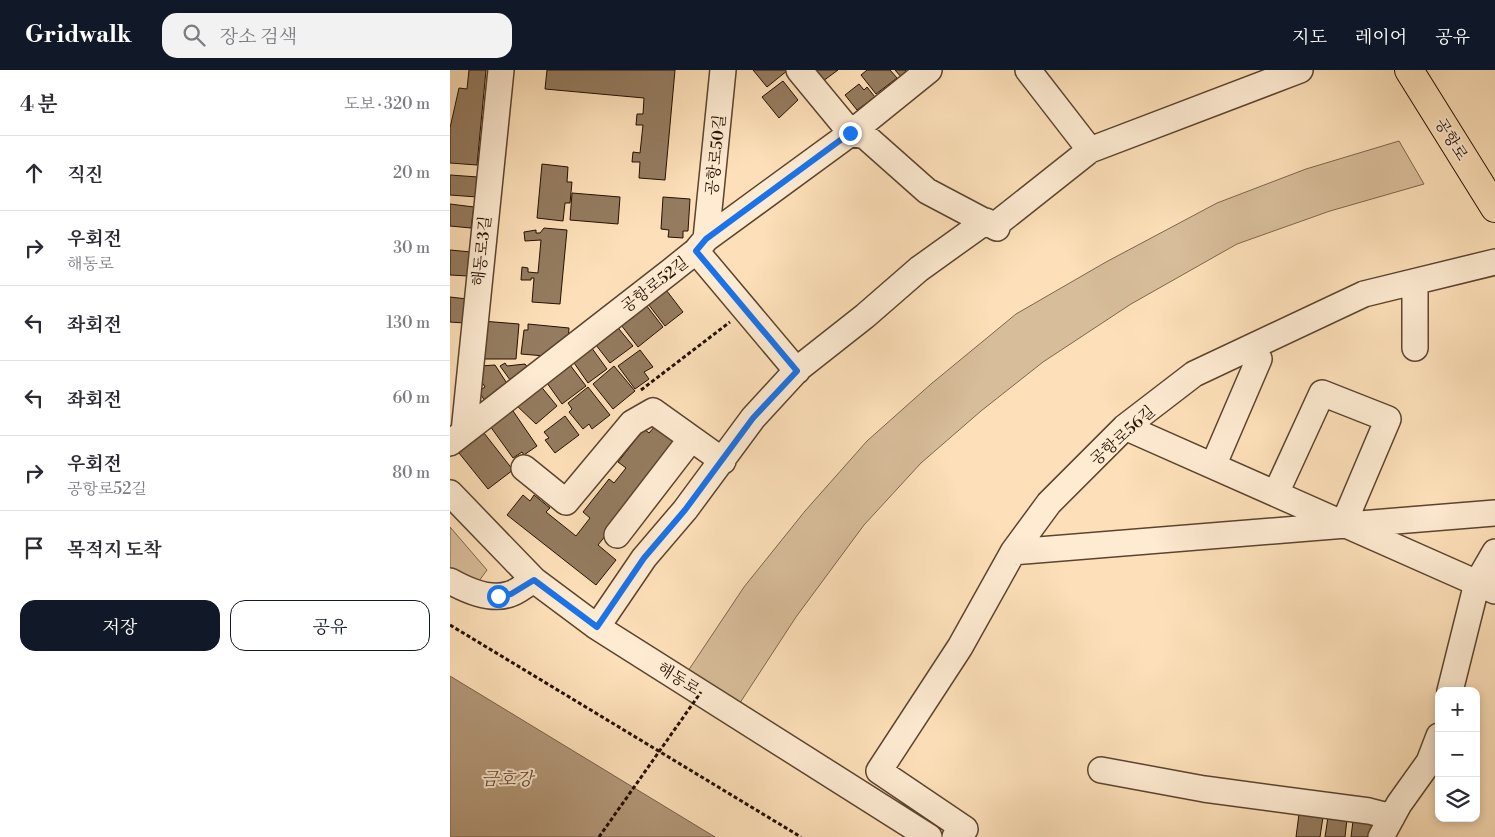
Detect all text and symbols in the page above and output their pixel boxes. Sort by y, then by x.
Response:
search box [162,13,512,58]
text: Gridwalk [25,20,132,50]
icon: search [180,21,208,49]
text: 장소 검색 [220,25,297,49]
text: 지도 [1292,26,1327,49]
text: 레이어 [1355,26,1407,49]
text: 공유 [1435,26,1470,49]
text: 4 분 [20,92,58,118]
text: 도보 · 320 m [344,94,430,114]
street label: 공항로50길 [702,114,730,197]
street label: 공항로 [1430,115,1472,165]
route end [839,122,862,145]
icon: ahead [20,159,48,187]
text: 직진 [67,163,104,187]
text: 20 m [393,163,430,183]
street label: 해동로3길 [468,215,496,287]
text: 우회전 [67,227,122,251]
icon: right [20,234,48,262]
text: 30 m [393,238,430,258]
street label: 공항로52길 [617,252,692,317]
text: 해동로 [67,254,113,274]
icon: left [20,309,48,337]
text: 좌회전 [67,313,122,337]
text: 130 m [386,313,430,333]
icon: left [20,384,48,412]
text: 좌회전 [67,388,122,412]
text: 60 m [392,388,430,408]
street label: 공항로56길 [1086,401,1159,470]
text: 우회전 [67,452,122,476]
icon: right [20,459,48,487]
text: 80 m [392,463,430,483]
text: 공항로52길 [67,479,147,499]
icon: arrive [20,534,48,562]
text: 목적지 도착 [67,538,162,562]
route start [487,585,510,608]
button: 저장 [20,600,220,651]
button: 공유 [230,600,430,651]
street label: 해동로 [654,658,704,700]
map controls [1435,687,1480,822]
button: + [1435,687,1480,732]
button: − [1435,732,1480,777]
water label: 금호강 [481,768,536,791]
button: layers [1435,777,1480,822]

